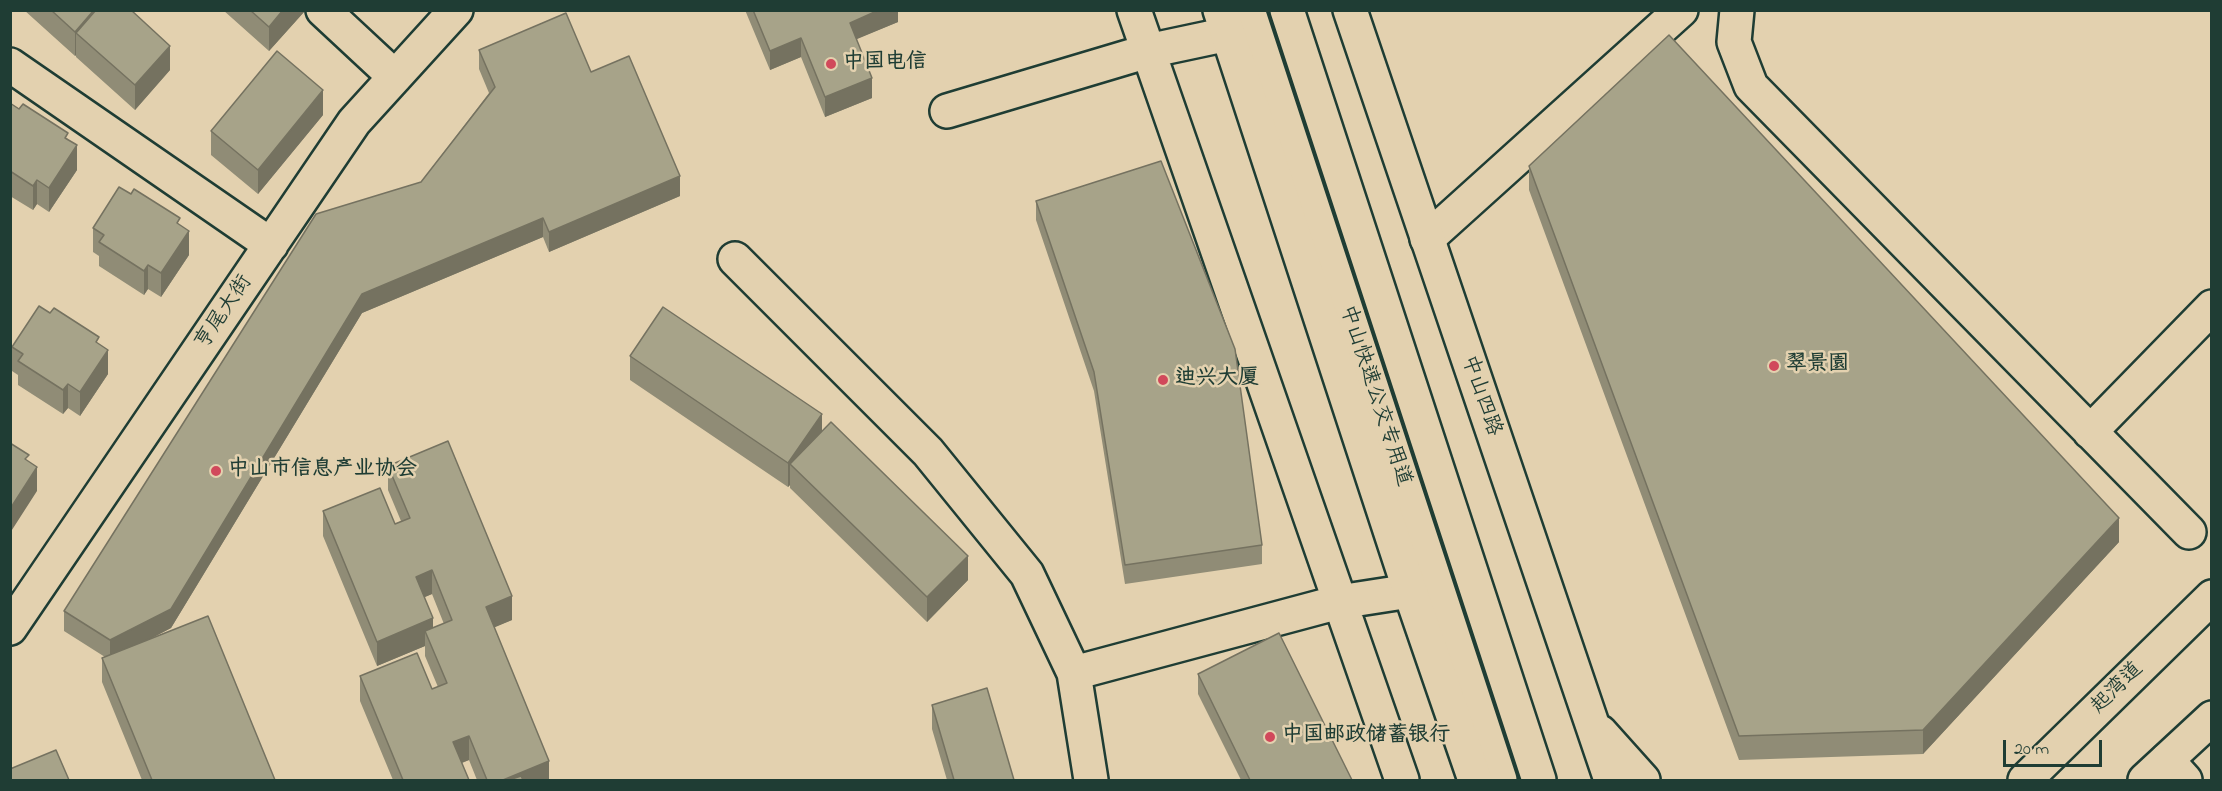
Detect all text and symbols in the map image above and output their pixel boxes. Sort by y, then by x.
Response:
place label: 中国电信 [843,51,927,77]
marker: 中国电信 [824,57,838,71]
street label: 亨尾大街 [191,271,259,355]
street label: 中山快速公交专用道 [1333,302,1415,490]
street label: 中山四路 [1454,352,1506,440]
place label: 翠景園 [1786,353,1849,379]
marker: 翠景園 [1767,359,1781,373]
place label: 迪兴大厦 [1175,367,1259,393]
marker: 迪兴大厦 [1156,373,1170,387]
place label: 中山市信息产业协会 [228,458,417,484]
marker: 中山市信息产业协会 [209,464,223,478]
street label: 起湾道 [2087,658,2149,720]
place label: 中国邮政储蓄银行 [1282,724,1450,750]
scale bar [2006,728,2105,766]
marker: 中国邮政储蓄银行 [1263,730,1277,744]
text: 20 m [2014,737,2049,763]

